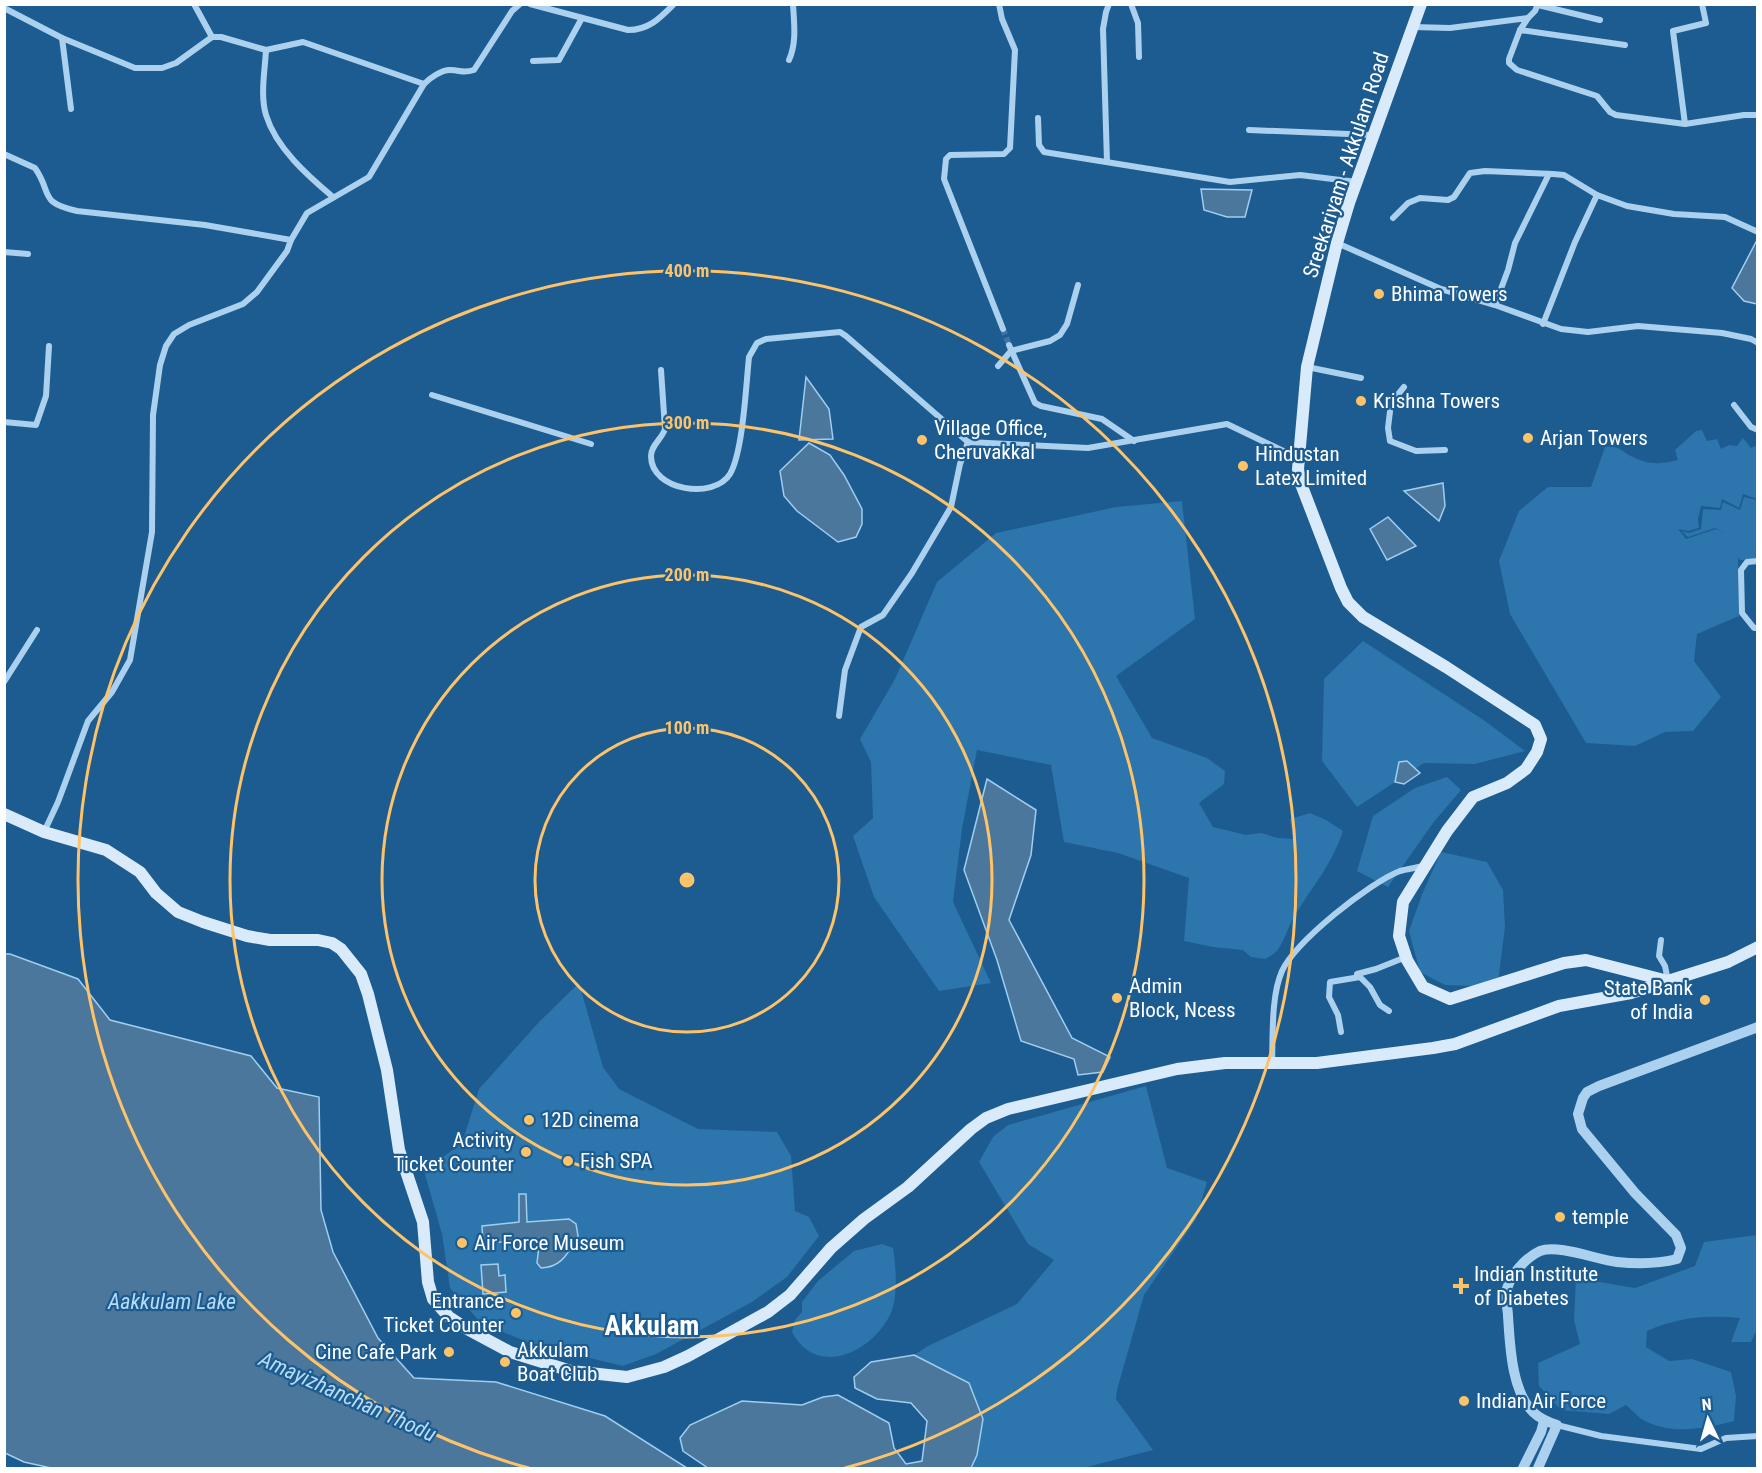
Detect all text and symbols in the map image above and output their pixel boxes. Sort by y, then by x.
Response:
street label: Sreekariyam - Akkulam Road [1298,49,1394,281]
text: 400 m [665,260,709,281]
place label: Bhima Towers [1391,282,1508,306]
marker: Bhima Towers [1372,287,1386,301]
place label: Krishna Towers [1373,389,1500,413]
marker: Krishna Towers [1354,394,1368,408]
text: 300 m [665,412,709,433]
place label: Village Office, Cheruvakkal [934,416,1047,464]
place label: Arjan Towers [1540,426,1648,450]
marker: Arjan Towers [1521,431,1535,445]
marker: Village Office, Cheruvakkal [915,433,929,447]
place label: Hindustan Latex Limited [1255,442,1367,490]
marker: Hindustan Latex Limited [1236,459,1250,473]
text: 200 m [665,564,709,585]
text: 100 m [665,717,709,738]
centre of rings [677,870,697,890]
place label: Admin Block, Ncess [1129,974,1236,1022]
place label: State Bank of India [1604,976,1694,1024]
marker: Admin Block, Ncess [1110,991,1124,1005]
marker: State Bank of India [1698,993,1712,1007]
place label: 12D cinema [541,1108,639,1132]
marker: 12D cinema [522,1113,536,1127]
place label: Activity Ticket Counter [393,1128,514,1176]
marker: Activity Ticket Counter [519,1145,533,1159]
place label: Fish SPA [580,1149,653,1173]
marker: Fish SPA [561,1154,575,1168]
place label: temple [1572,1205,1629,1229]
marker: temple [1553,1210,1567,1224]
place label: Air Force Museum [474,1231,625,1255]
marker: Air Force Museum [455,1236,469,1250]
place label: Indian Institute of Diabetes [1474,1262,1598,1310]
marker: Indian Institute of Diabetes [1452,1277,1470,1295]
water label: Aakkulam Lake [107,1289,236,1314]
place label: Entrance Ticket Counter [383,1289,504,1337]
marker: Entrance Ticket Counter [509,1306,523,1320]
district label: Akkulam [605,1310,699,1342]
place label: Akkulam Boat Club [517,1338,597,1386]
place label: Cine Cafe Park [315,1340,438,1364]
marker: Cine Cafe Park [442,1345,456,1359]
water label: Amayizhanchan Thodu [255,1346,440,1447]
marker: Akkulam Boat Club [498,1355,512,1369]
place label: Indian Air Force [1476,1389,1606,1413]
north arrow [1678,1389,1738,1449]
marker: Indian Air Force [1457,1394,1471,1408]
text: N [1701,1395,1712,1414]

